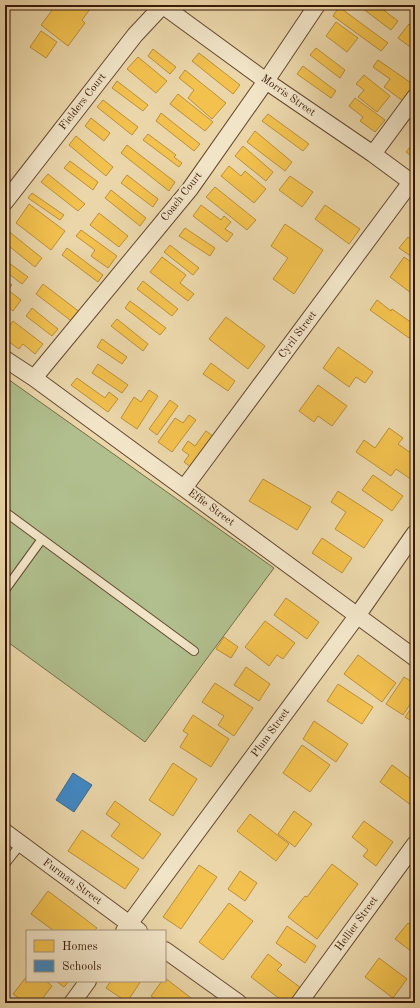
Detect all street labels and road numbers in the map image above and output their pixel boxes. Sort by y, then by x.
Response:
street label: Fielders Court [58,71,109,132]
street label: Morris Street [259,73,317,119]
street label: Coach Court [159,170,205,224]
street label: Cyril Street [277,309,319,361]
street label: Effie Street [186,488,236,529]
street label: Plum Street [250,706,292,759]
street label: Furman Street [40,857,104,907]
street label: Hellier Street [334,895,380,953]

